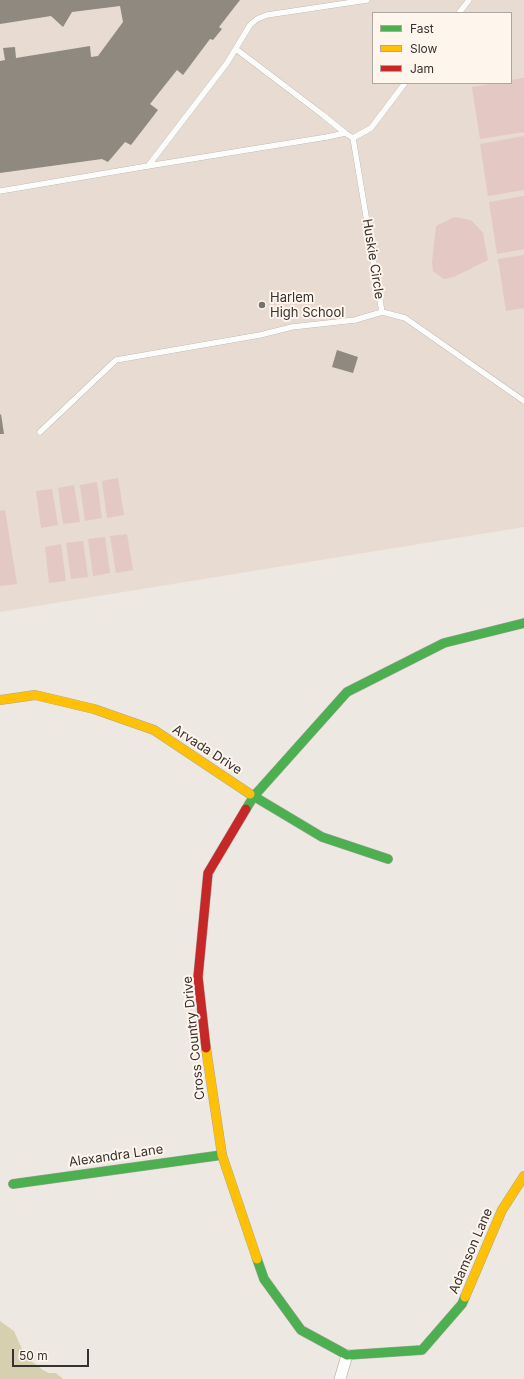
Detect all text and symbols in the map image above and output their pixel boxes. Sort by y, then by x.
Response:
legend [372,12,512,84]
text: Fast [410,21,434,36]
text: Slow [410,41,437,56]
text: Jam [410,61,434,76]
street label: Huskie Circle [359,218,387,300]
place label: Harlem High School [270,290,344,321]
marker: Harlem High School [257,300,267,310]
street label: Arvada Drive [169,722,245,778]
street label: Cross Country Drive [180,975,208,1101]
street label: Alexandra Lane [68,1142,164,1170]
street label: Adamson Lane [446,1206,496,1296]
scale bar [14,1341,91,1367]
text: 50 m [19,1348,48,1363]

